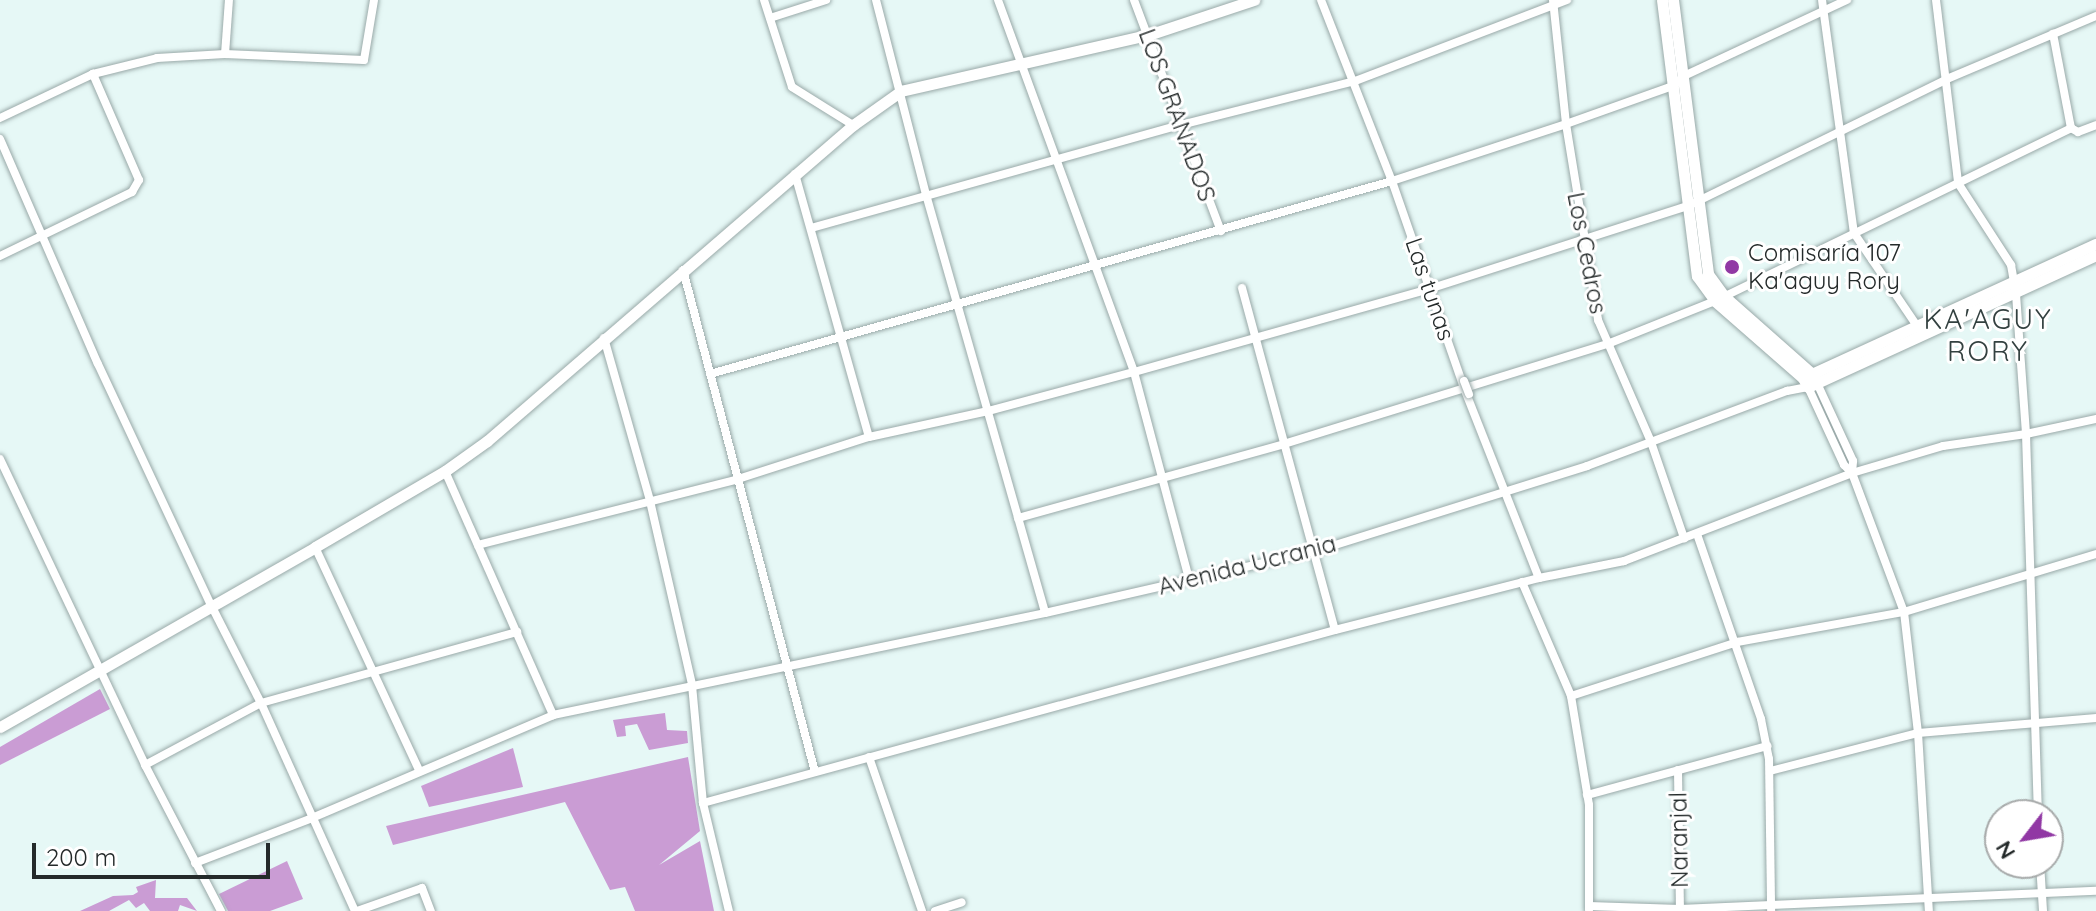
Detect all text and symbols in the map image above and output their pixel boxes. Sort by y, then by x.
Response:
street label: LOS GRANADOS [1132,25,1222,205]
street label: Los Cedros [1561,190,1613,316]
street label: Las tunas [1399,234,1461,344]
place label: Comisaría 107 Ka'aguy Rory [1748,239,1901,295]
marker: Comisaría 107 Ka'aguy Rory [1723,258,1741,276]
district label: KA'AGUY RORY [1923,302,2053,368]
street label: Avenida Ucrania [1155,529,1339,601]
street label: Naranjal [1664,792,1694,888]
north arrow [1984,799,2064,879]
scale bar [36,827,274,877]
text: N [1989,836,2021,864]
text: 200 m [46,842,116,872]

